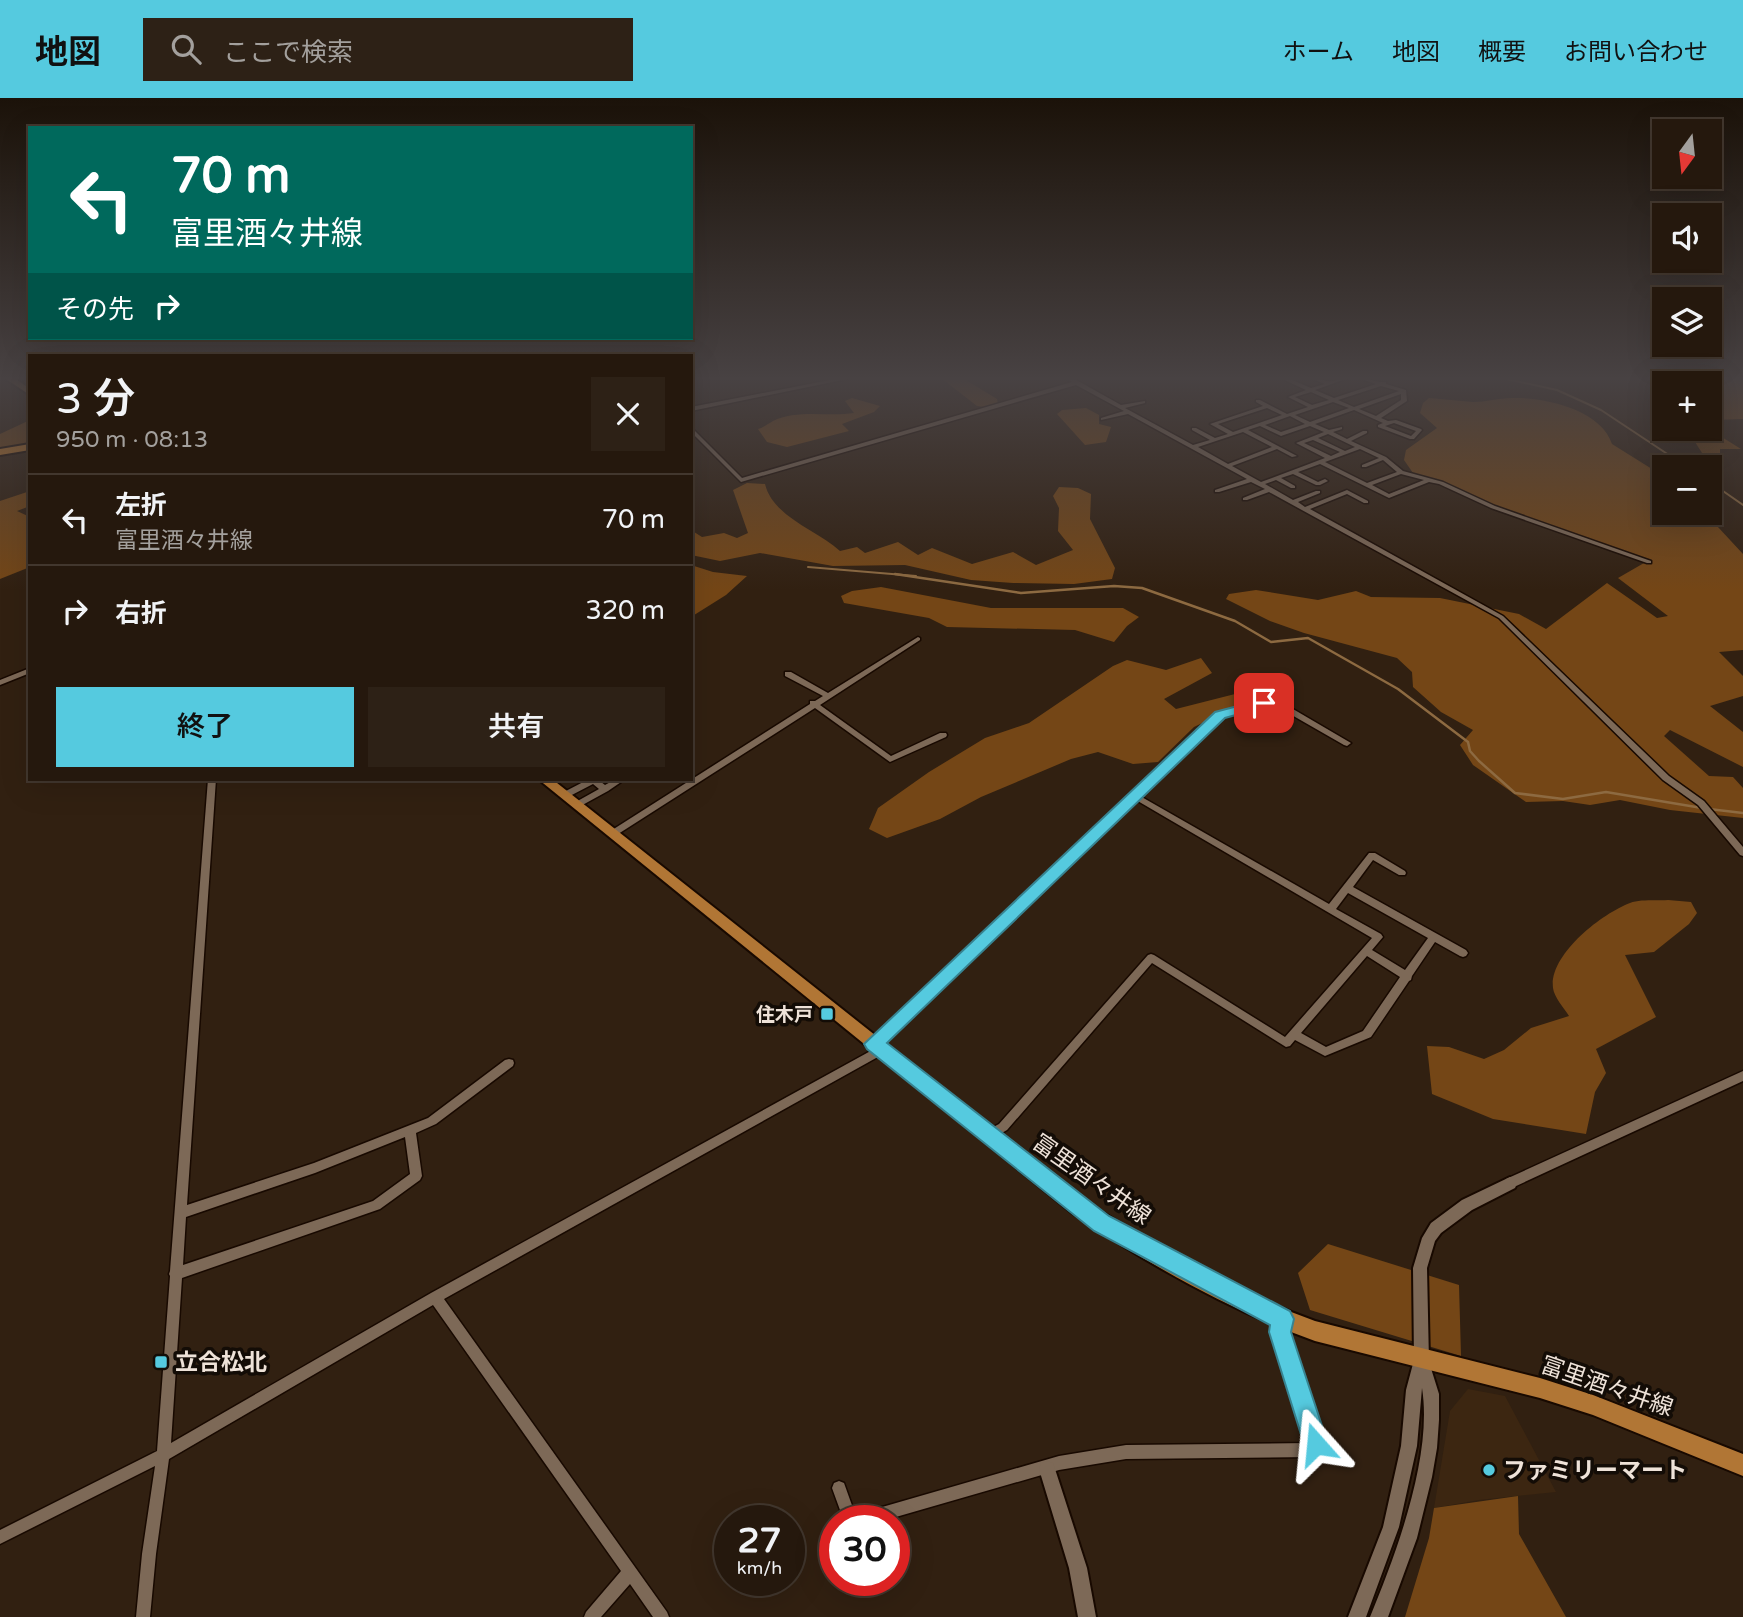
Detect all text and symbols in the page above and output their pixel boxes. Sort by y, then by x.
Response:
search box [143,18,633,81]
icon: search [167,30,205,68]
text: 地図 [35,33,101,72]
text: ここで検索 [223,37,353,68]
text: ホーム [1283,38,1354,67]
text: 地図 [1392,38,1440,67]
text: 概要 [1478,38,1526,67]
text: お問い合わせ [1564,38,1708,67]
north arrow [1652,119,1722,189]
map controls [1652,119,1722,525]
text: 70 m [171,147,290,206]
icon: left [56,154,147,245]
button: sound [1652,203,1722,273]
text: 富里酒々井線 [171,215,363,253]
icon: right [148,287,186,325]
button: layers [1652,287,1722,357]
text: その先 [56,294,134,325]
button: + [1652,371,1722,441]
text: 3 分 [56,374,135,425]
button: close [591,377,665,451]
text: 950 m · 08:13 [56,426,208,454]
button: − [1652,455,1722,525]
text: 左折 [115,490,167,521]
icon: left [56,501,94,539]
text: 70 m [602,504,665,535]
text: 富里酒々井線 [115,527,253,555]
icon: right [56,592,94,630]
text: 320 m [585,595,665,626]
text: 右折 [115,598,167,629]
pin [1234,673,1294,733]
icon: arrive [1245,684,1283,722]
button: 終了 [56,687,354,767]
button: 共有 [368,687,665,767]
place label: 住木戸 [756,1004,813,1026]
marker: 住木戸 [819,1006,835,1022]
street label: 富里酒々井線 [1027,1129,1156,1231]
place label: 立合松北 [175,1349,267,1377]
street label: 富里酒々井線 [1537,1351,1676,1423]
marker: 立合松北 [153,1354,169,1370]
position arrow [1279,1407,1353,1481]
place label: ファミリーマート [1503,1457,1687,1485]
marker: ファミリーマート [1481,1462,1497,1478]
speed limit sign: 30 [819,1505,910,1596]
text: 27 [738,1520,781,1562]
text: km/h [737,1557,782,1579]

